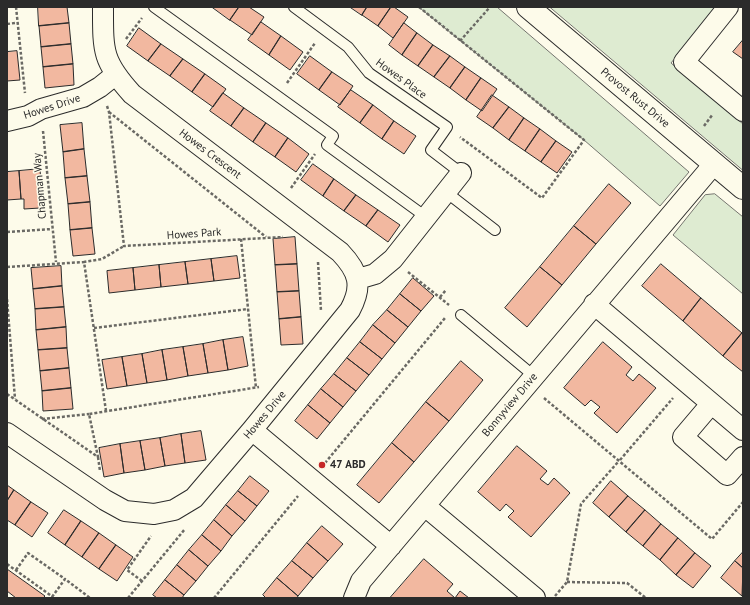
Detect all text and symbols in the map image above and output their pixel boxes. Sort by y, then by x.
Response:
street label: Howes Place [373,56,429,102]
street label: Provost Rust Drive [598,65,672,131]
street label: Howes Drive [22,92,82,122]
street label: Howes Crescent [176,126,244,182]
street label: Chapman Way [31,152,49,220]
street label: Howes Park [166,226,222,242]
street label: Bonnyview Drive [480,371,540,439]
street label: Howes Drive [241,388,289,442]
place label: 47 ABD [330,458,366,472]
marker: 47 ABD [317,460,327,470]

